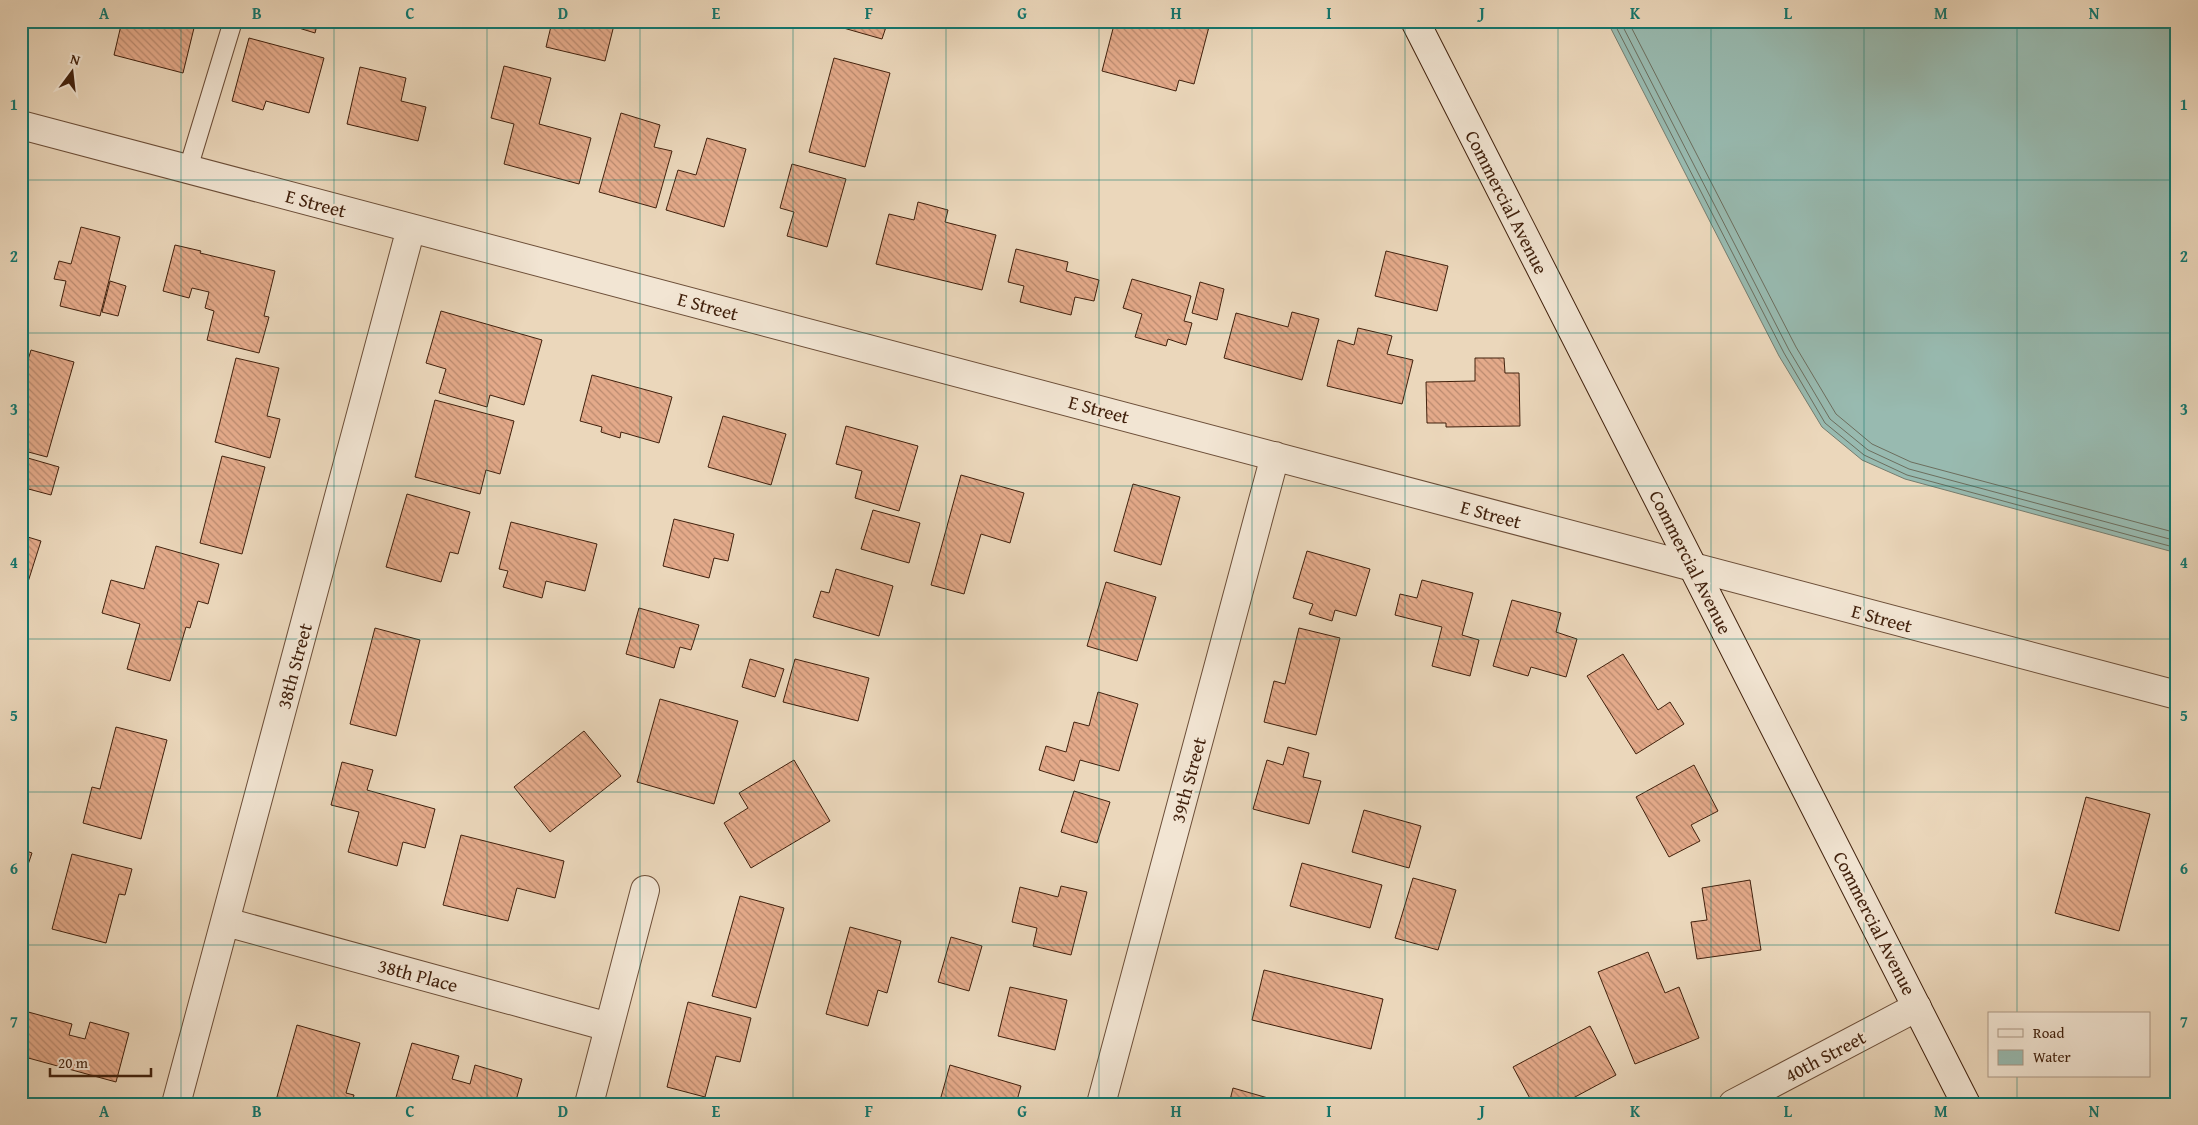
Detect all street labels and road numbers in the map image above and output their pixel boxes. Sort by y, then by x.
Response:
street label: Commercial Avenue [1459,125,1555,279]
street label: E Street [282,181,350,225]
street label: E Street [674,284,742,328]
street label: E Street [1065,387,1133,431]
street label: Commercial Avenue [1643,485,1739,639]
street label: E Street [1457,492,1525,536]
street label: E Street [1848,596,1916,640]
street label: 38th Street [269,620,319,712]
street label: 39th Street [1163,734,1213,826]
street label: Commercial Avenue [1827,846,1923,1000]
street label: 38th Place [375,951,461,999]
street label: 40th Street [1780,1023,1871,1089]

